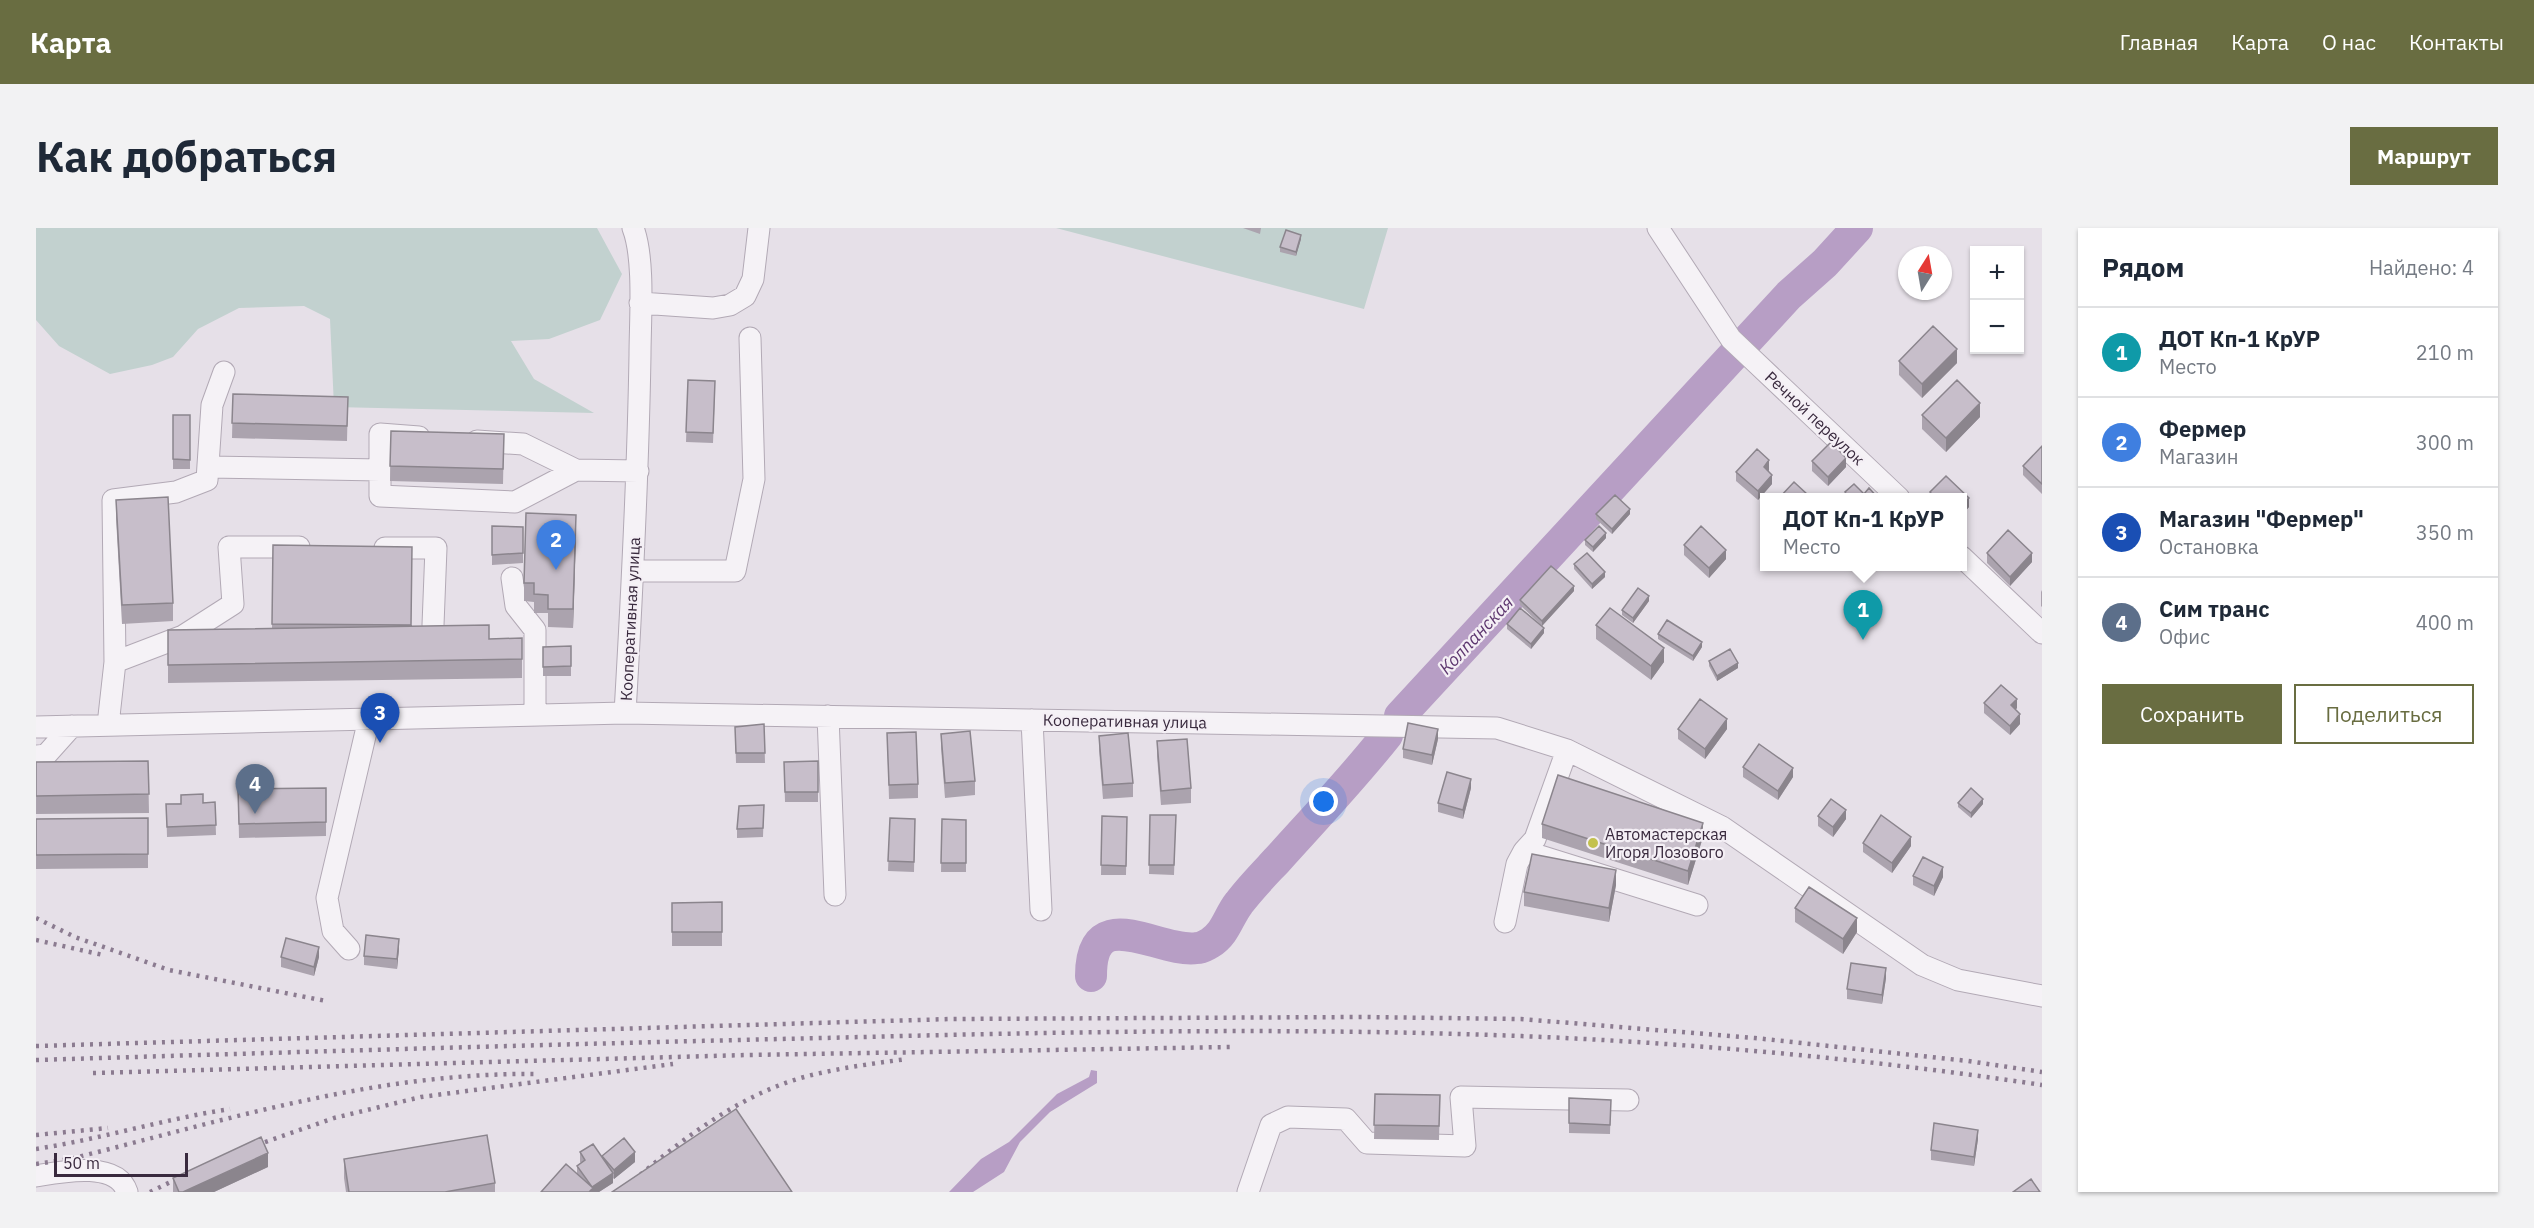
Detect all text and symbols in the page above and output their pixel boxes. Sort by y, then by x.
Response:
text: Карта [30,24,111,61]
text: Главная [2120,28,2198,56]
text: Карта [2231,28,2289,56]
text: О нас [2322,28,2376,56]
text: Контакты [2409,28,2504,56]
button: Маршрут [2350,127,2498,185]
text: Как добраться [36,129,337,184]
north arrow [1898,246,1952,300]
map controls [1970,246,2024,354]
button: + [1970,246,2024,300]
text: Рядом [2102,250,2184,284]
text: Найдено: 4 [2369,254,2474,281]
button: − [1970,300,2024,354]
text: ДОТ Кп-1 КрУР [2159,324,2320,353]
text: 1 [2116,339,2128,366]
text: 210 m [2416,339,2474,366]
text: Место [2159,353,2217,380]
street label: Речной переулок [1761,367,1869,469]
text: Фермер [2159,414,2246,443]
text: 2 [2116,429,2128,456]
text: 300 m [2416,429,2474,456]
text: Магазин [2159,443,2239,470]
popup [1760,493,1967,571]
text: ДОТ Кп-1 КрУР [1783,504,1944,533]
text: Магазин "Фермер" [2159,504,2364,533]
text: 3 [2116,519,2128,546]
text: 350 m [2416,519,2474,546]
pin: 2 [536,520,576,570]
text: Место [1783,533,1841,560]
text: Остановка [2159,533,2259,560]
street label: Кооперативная улица [616,536,644,701]
pin: 1 [1844,590,1882,640]
water label: Колпанская [1434,591,1518,679]
text: Сим транс [2159,594,2270,623]
text: 4 [2116,609,2128,636]
text: 400 m [2416,609,2474,636]
text: Офис [2159,623,2210,650]
button: Сохранить [2102,684,2282,744]
button: Поделиться [2294,684,2474,744]
pin: 3 [360,694,400,743]
street label: Кооперативная улица [1043,710,1208,732]
pin: 4 [236,764,274,814]
your location [1309,787,1338,816]
place label: Автомастерская Игоря Лозового [1605,824,1727,862]
marker: Автомастерская Игоря Лозового [1586,836,1600,850]
scale bar [54,1150,188,1178]
text: 50 m [63,1153,100,1173]

